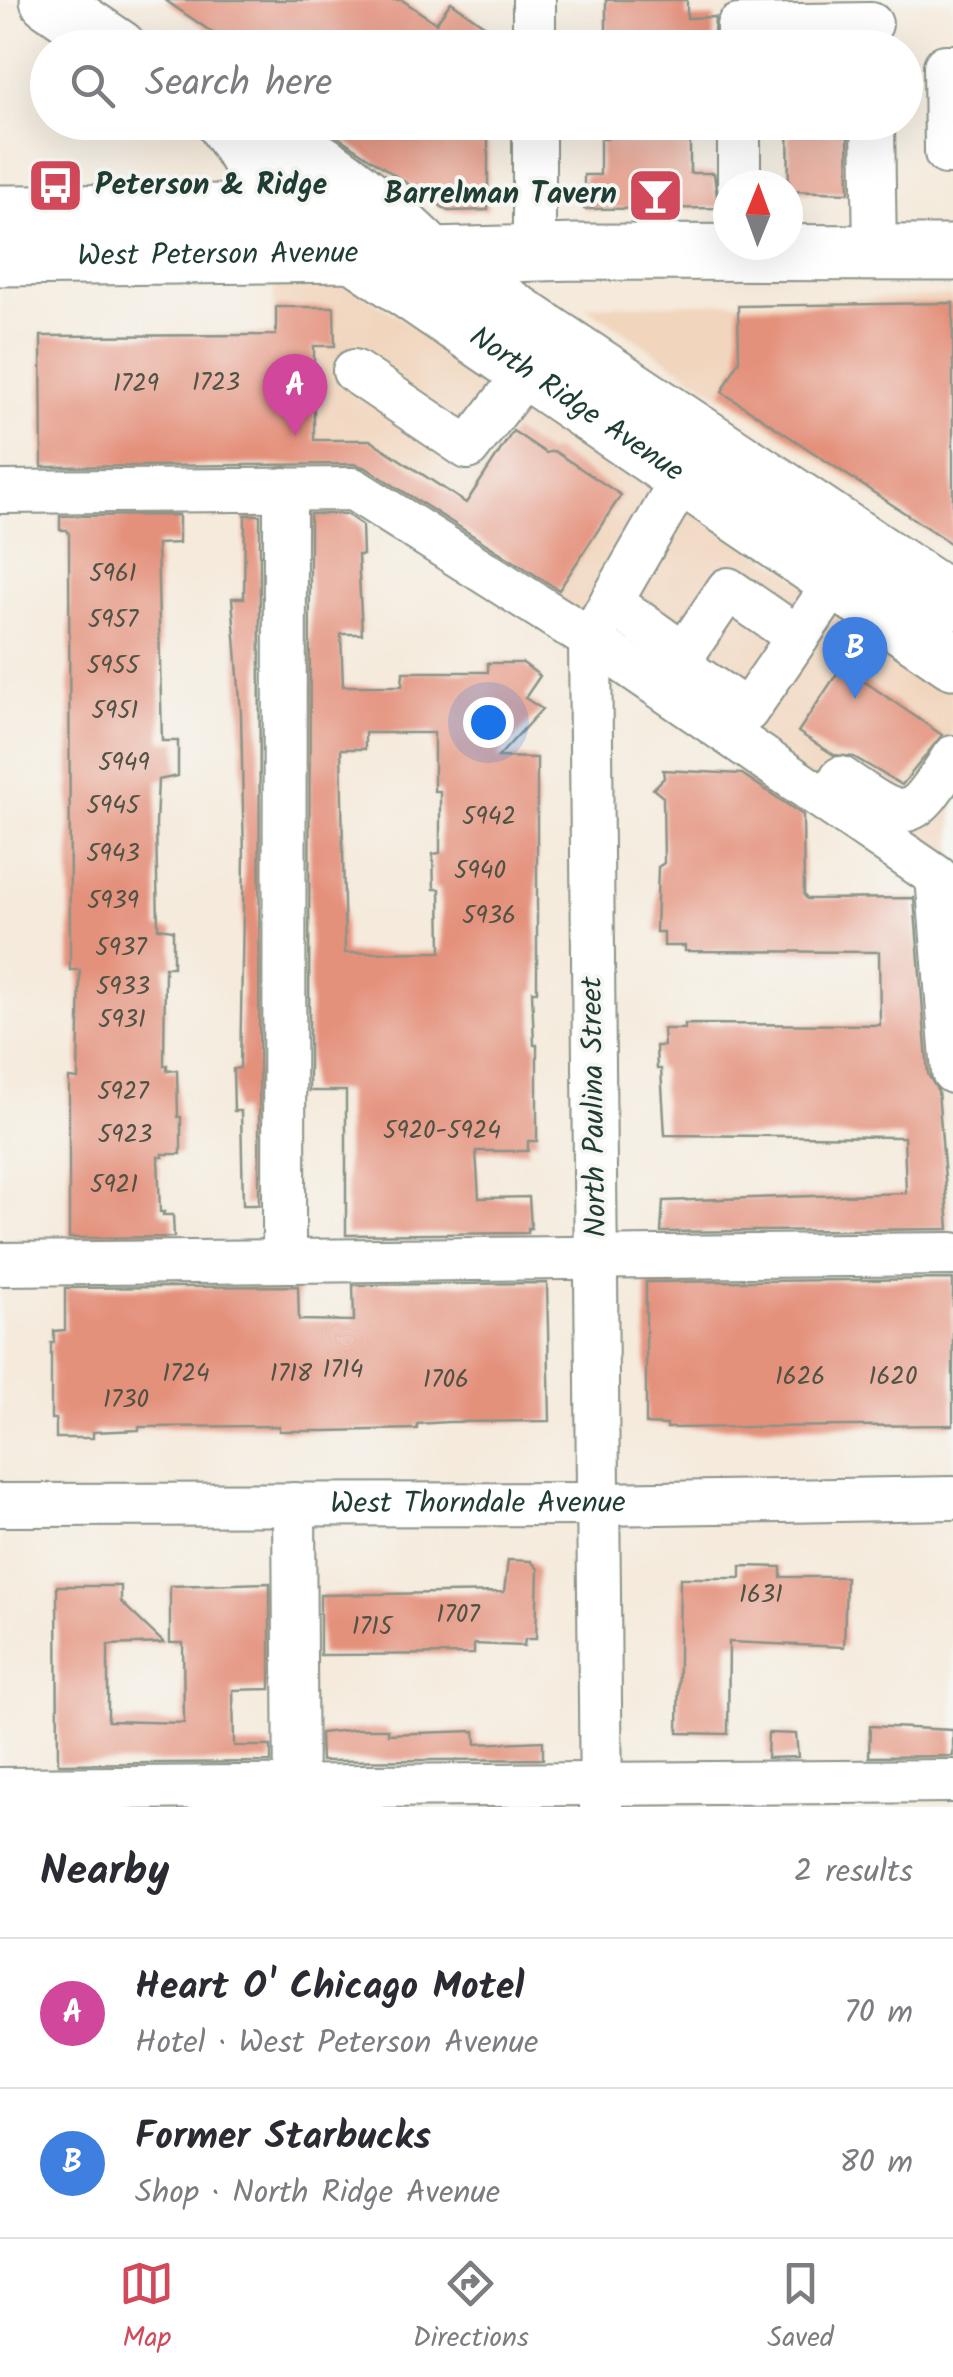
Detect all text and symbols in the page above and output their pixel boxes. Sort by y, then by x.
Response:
search box [30,30,923,140]
text: Search here [145,55,332,115]
icon: search [65,58,120,113]
bus stop icon: Peterson & Ridge [26,156,86,216]
place label: Peterson & Ridge [95,162,328,210]
bar icon: Barrelman Tavern [626,165,686,225]
north arrow [713,170,803,260]
place label: Barrelman Tavern [384,171,617,219]
street label: West Peterson Avenue [77,230,359,281]
street label: North Ridge Avenue [459,314,694,495]
pin: A [262,354,328,436]
house number: 1723 [192,363,240,403]
house number: 1729 [113,364,159,404]
house number: 5961 [89,554,137,594]
house number: 5957 [88,600,140,640]
pin: B [822,616,888,699]
house number: 5955 [87,646,141,686]
house number: 5951 [92,691,138,731]
your location [463,697,514,748]
house number: 5949 [98,743,150,783]
house number: 5945 [87,786,141,826]
house number: 5942 [462,797,516,837]
house number: 5943 [86,834,140,874]
house number: 5940 [454,851,506,891]
house number: 5939 [87,881,139,921]
house number: 5936 [462,896,516,936]
house number: 5937 [95,928,148,968]
house number: 5933 [96,967,150,1007]
street label: North Paulina Street [569,976,621,1238]
house number: 5931 [98,1000,146,1040]
house number: 5927 [97,1072,150,1112]
house number: 5920-5924 [383,1111,501,1151]
house number: 5923 [98,1115,152,1155]
house number: 5921 [90,1165,138,1205]
house number: 1714 [322,1350,364,1390]
house number: 1724 [162,1354,210,1394]
house number: 1718 [270,1354,313,1394]
house number: 1626 [775,1357,825,1397]
house number: 1620 [869,1357,917,1397]
house number: 1706 [423,1360,469,1400]
house number: 1730 [103,1380,149,1420]
street label: West Thorndale Avenue [330,1480,626,1528]
house number: 1631 [739,1575,783,1615]
house number: 1707 [436,1595,481,1635]
house number: 1715 [352,1607,394,1647]
text: Nearby [40,1839,169,1906]
text: 2 results [794,1847,913,1898]
text: Heart O' Chicago Motel [135,1958,524,2018]
text: A [62,1988,83,2039]
text: 70 m [844,1988,913,2039]
text: Hotel · West Peterson Avenue [135,2018,538,2069]
text: Former Starbucks [135,2108,431,2168]
text: B [63,2138,82,2189]
text: 80 m [839,2138,913,2189]
text: Shop · North Ridge Avenue [135,2168,500,2219]
tab: Map [119,2256,174,2361]
tab: Directions [413,2256,529,2361]
tab: Saved [767,2256,834,2361]

